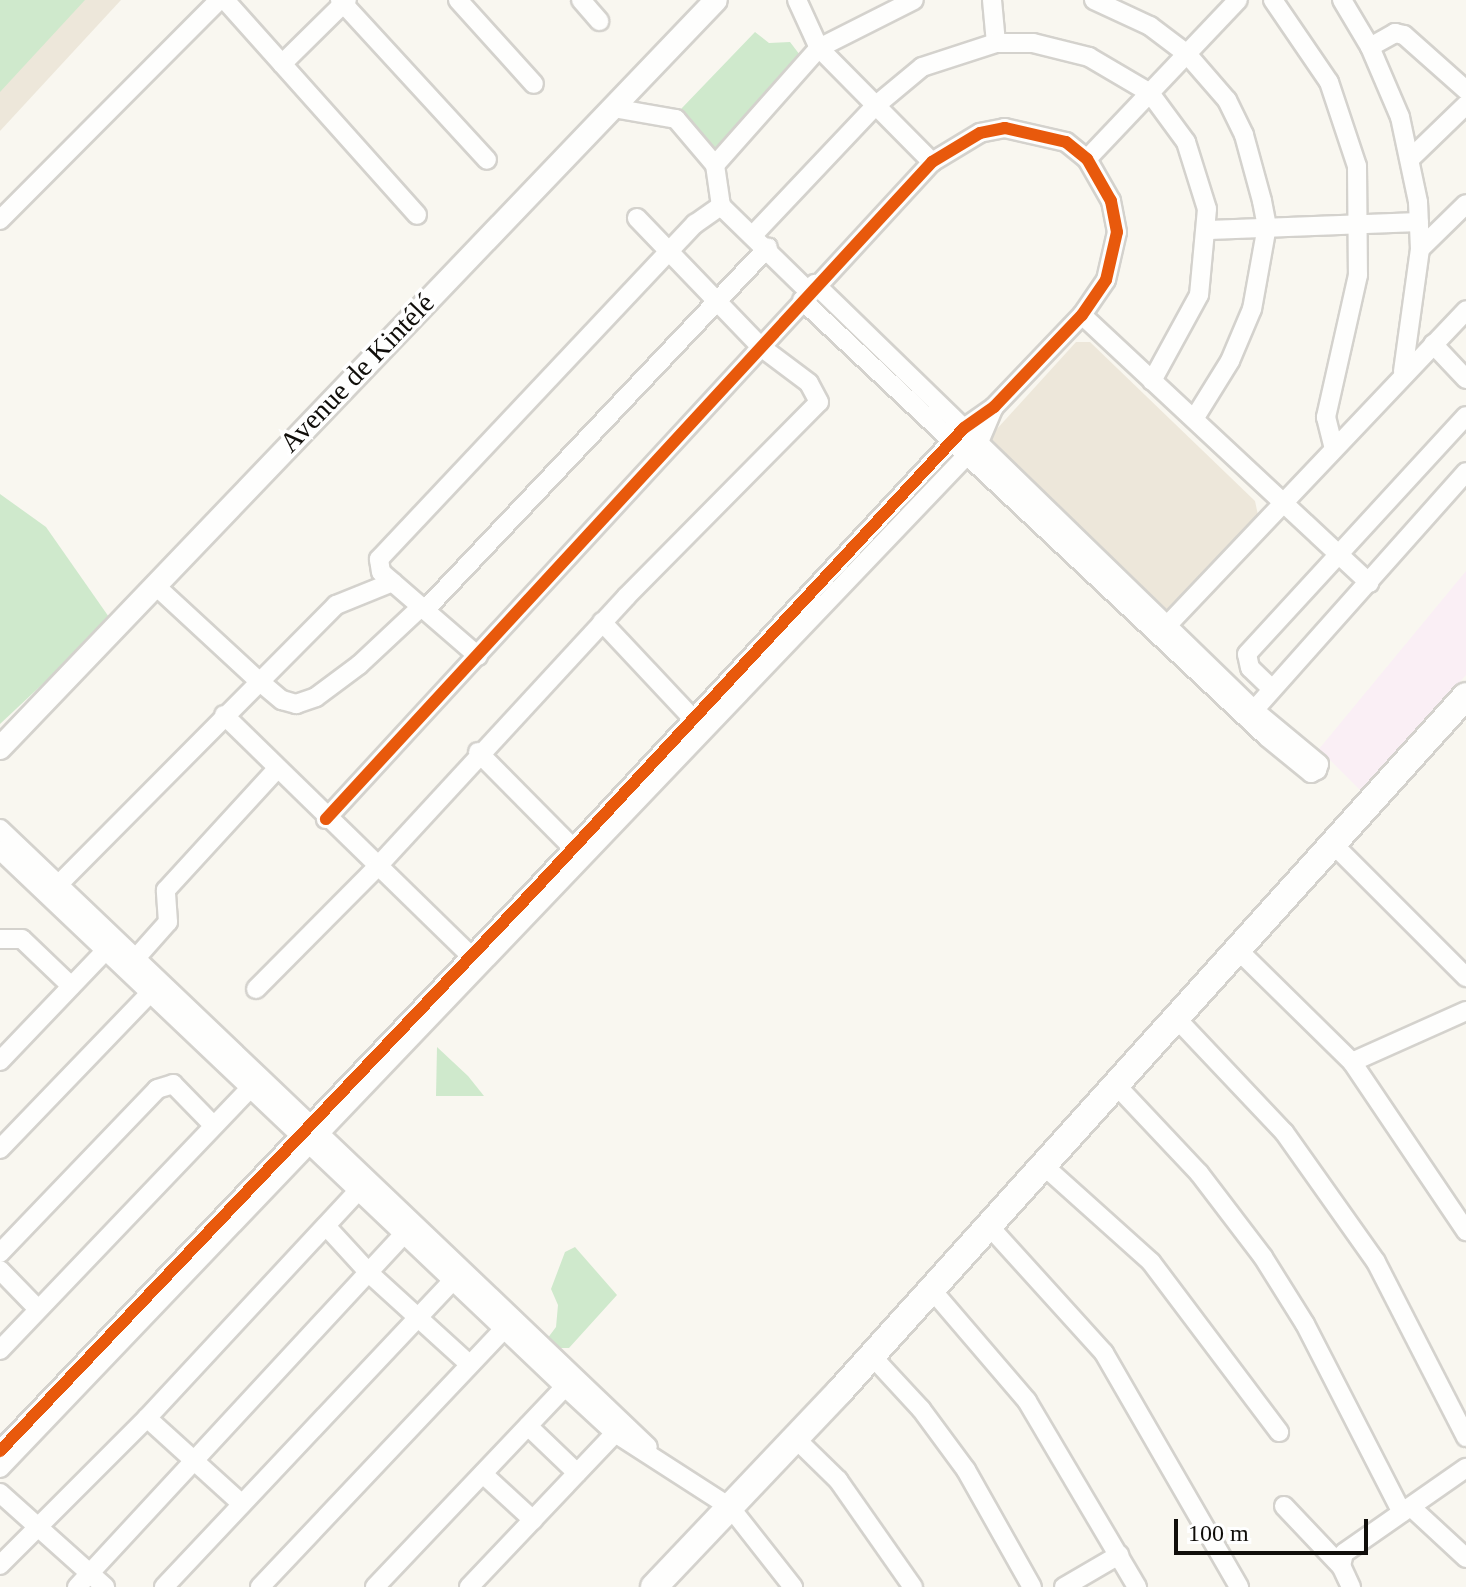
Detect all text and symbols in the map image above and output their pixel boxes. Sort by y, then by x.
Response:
street label: Avenue de Kintélé [273,287,441,459]
scale bar [1178,1503,1372,1553]
text: 100 m [1188,1520,1249,1546]

